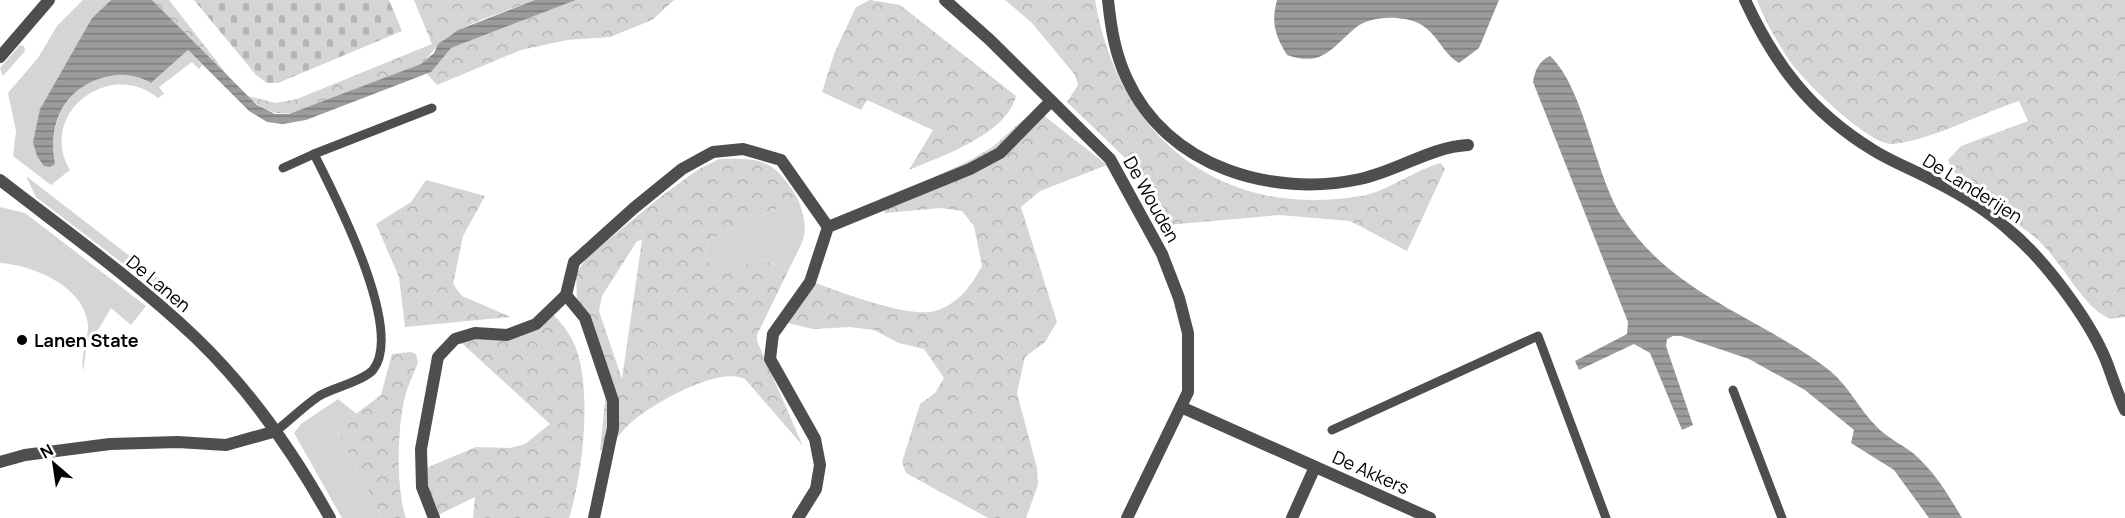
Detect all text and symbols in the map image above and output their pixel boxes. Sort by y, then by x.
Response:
street label: De Landerijen [1919,148,2027,228]
street label: De Wouden [1118,152,1186,246]
street label: De Lanen [122,249,196,317]
place label: Lanen State [34,328,139,352]
marker: Lanen State [15,333,29,347]
north arrow [24,434,84,494]
text: N [36,438,57,463]
street label: De Akkers [1329,444,1413,500]

